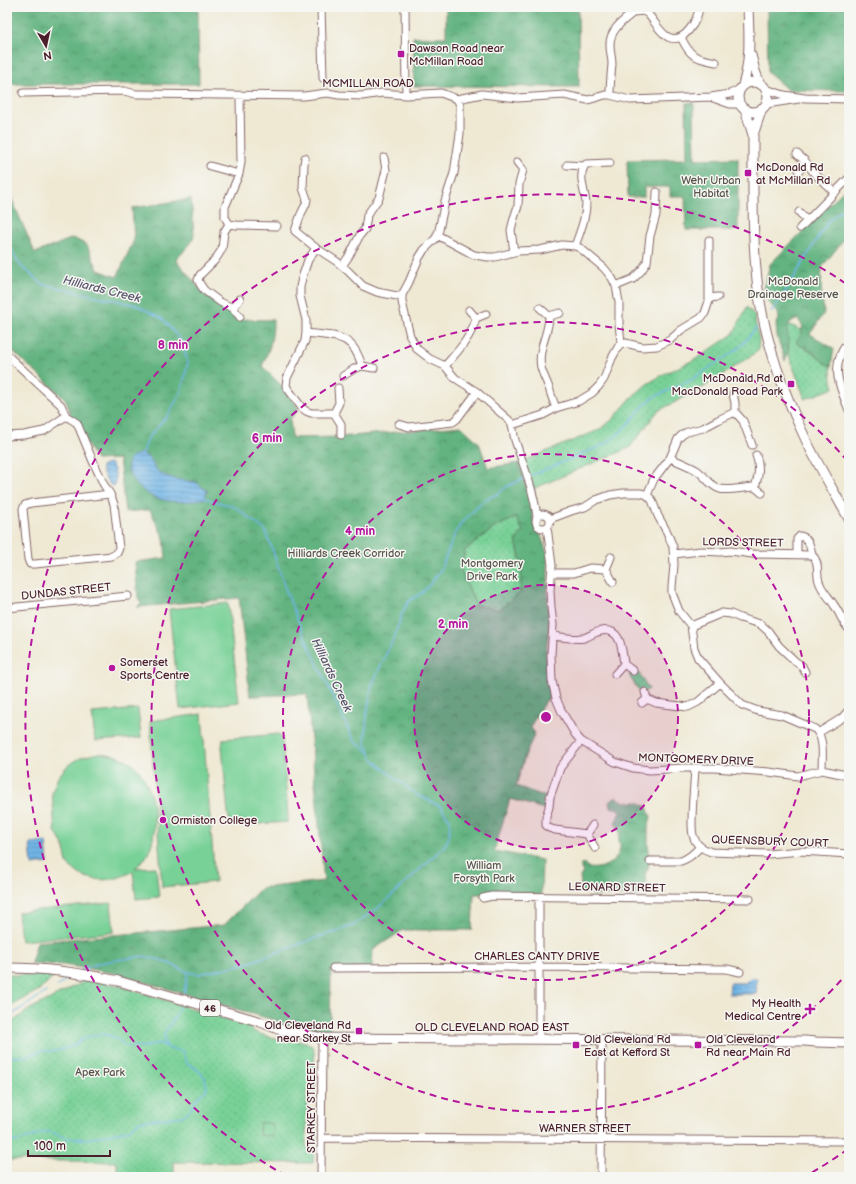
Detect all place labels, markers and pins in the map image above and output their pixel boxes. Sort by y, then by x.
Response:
place label: Dawson Road near McMillan Road [409,42,505,68]
marker: Dawson Road near McMillan Road [396,49,406,59]
place label: McDonald Rd at McMillan Rd [756,161,830,187]
marker: McDonald Rd at McMillan Rd [743,168,753,178]
place label: McDonald Rd at MacDonald Road Park [672,372,784,398]
marker: McDonald Rd at MacDonald Road Park [786,379,796,389]
place label: Somerset Sports Centre [120,656,190,682]
marker: Somerset Sports Centre [107,663,117,673]
centre of rings [539,710,553,724]
place label: Ormiston College [171,814,258,827]
marker: Ormiston College [158,815,168,825]
place label: My Health Medical Centre [724,997,801,1023]
marker: My Health Medical Centre [804,1003,816,1015]
place label: Old Cleveland Rd near Starkey St [264,1019,352,1045]
marker: Old Cleveland Rd near Starkey St [354,1026,364,1036]
place label: Old Cleveland Rd East at Kefford St [584,1033,671,1059]
place label: Old Cleveland Rd near Main Rd [706,1033,791,1059]
marker: Old Cleveland Rd East at Kefford St [571,1040,581,1050]
marker: Old Cleveland Rd near Main Rd [693,1040,703,1050]

